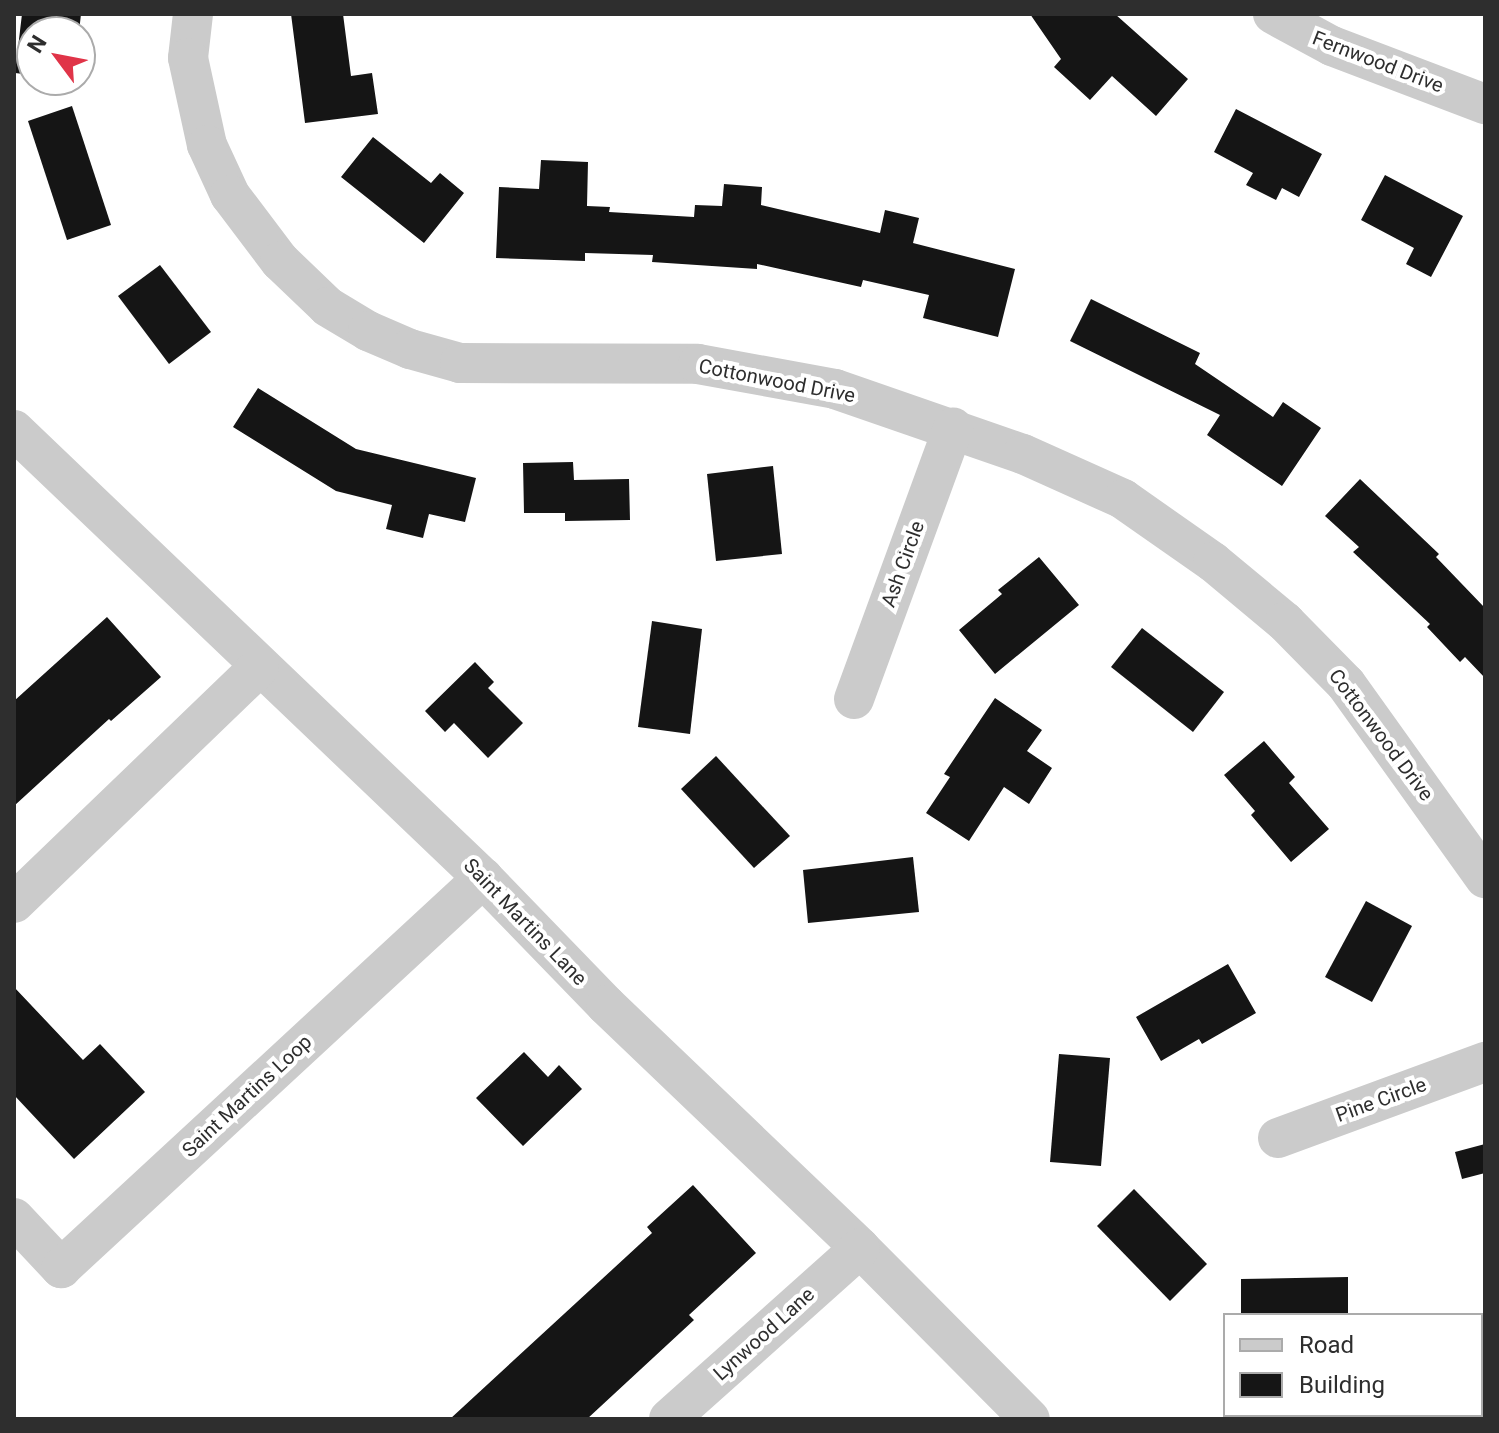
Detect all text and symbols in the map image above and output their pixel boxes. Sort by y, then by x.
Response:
north arrow [16,16,96,96]
street label: Fernwood Drive [1309,26,1447,98]
text: N [22,31,52,57]
street label: Cottonwood Drive [697,354,857,408]
street label: Ash Circle [876,518,930,610]
street label: Cottonwood Drive [1324,664,1438,806]
street label: Saint Martins Lane [458,854,592,990]
street label: Saint Martins Loop [177,1030,317,1162]
street label: Pine Circle [1332,1073,1430,1127]
street label: Lynwood Lane [709,1282,819,1386]
legend [1223,1313,1483,1417]
text: Road [1299,1331,1354,1359]
text: Building [1299,1371,1385,1399]

